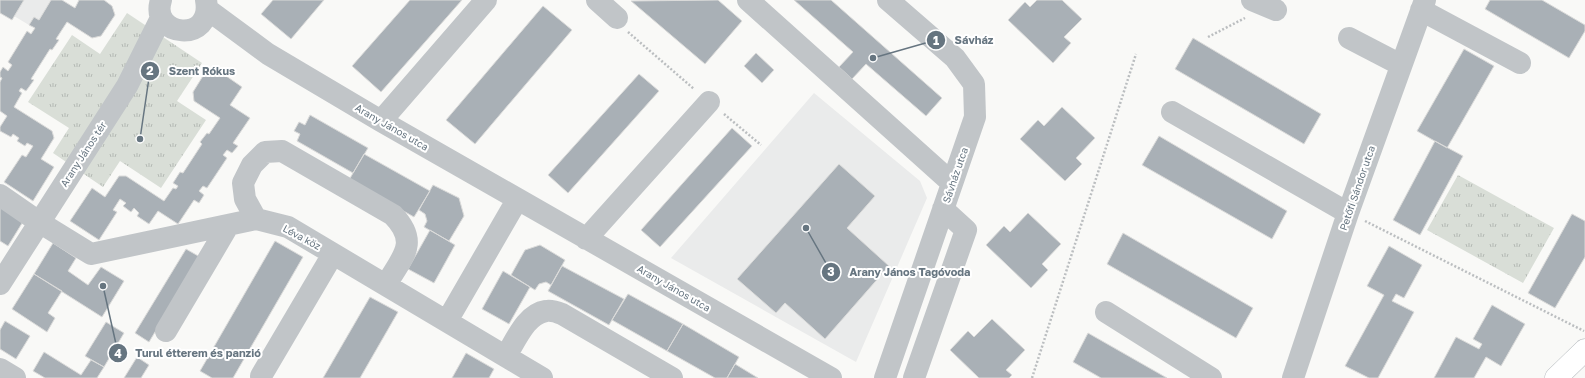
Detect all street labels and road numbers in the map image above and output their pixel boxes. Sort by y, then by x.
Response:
street label: Arany János utca [353,101,431,153]
street label: Arany János tér [58,119,109,189]
street label: Petőfi Sándor utca [1337,144,1377,232]
street label: Sávház utca [940,146,970,204]
street label: Léva köz [281,222,323,252]
street label: Arany János utca [635,262,713,314]

